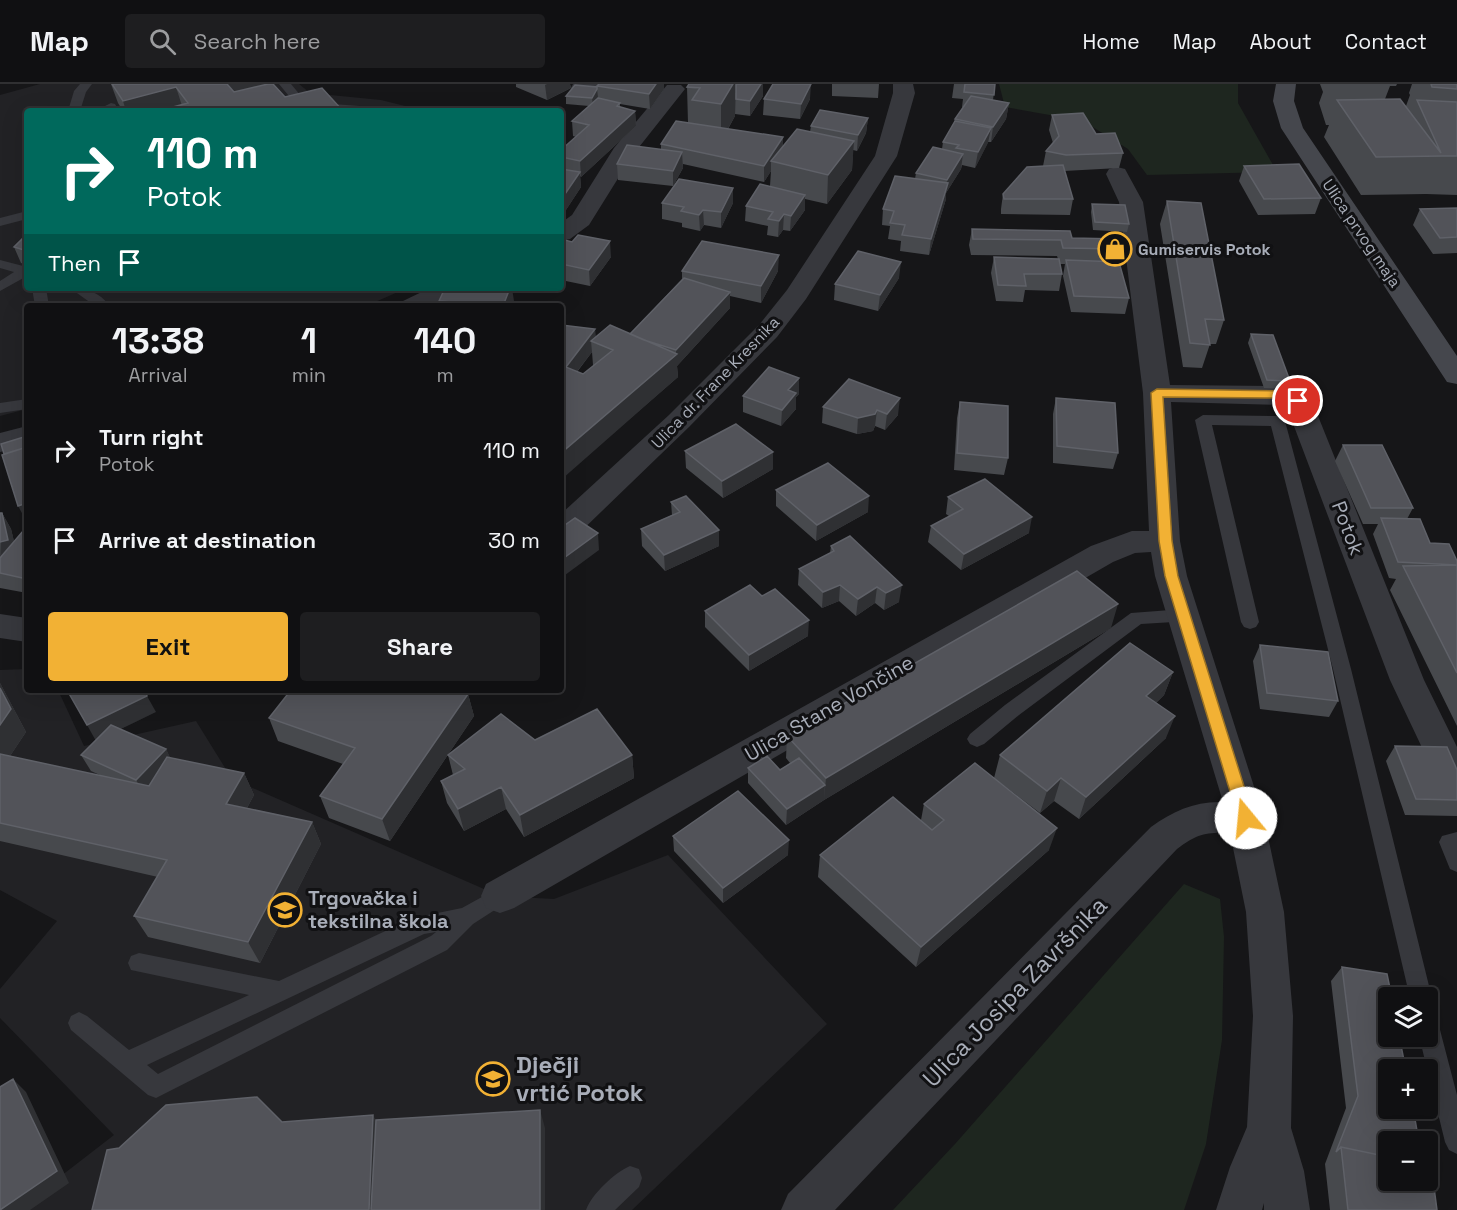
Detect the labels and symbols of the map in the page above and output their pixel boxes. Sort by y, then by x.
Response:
street label: Ulica prvog maja [1318,175,1406,292]
shop icon: Gumiservis Potok [1097,231,1133,267]
place label: Gumiservis Potok [1138,239,1271,260]
street label: Ulica dr. Frane Kresnika [647,312,784,453]
pin [1272,375,1323,426]
street label: Potok [1326,497,1370,559]
street label: Ulica Stane Vončine [740,649,918,767]
position arrow [1214,786,1278,850]
place label: Trgovačka i tekstilna škola [308,885,449,934]
street label: Ulica Josipa Završnika [916,890,1114,1093]
school or university icon: Trgovačka i tekstilna škola [267,892,303,928]
place label: Dječji vrtić Potok [516,1049,644,1108]
school or university icon: Dječji vrtić Potok [475,1061,511,1097]

